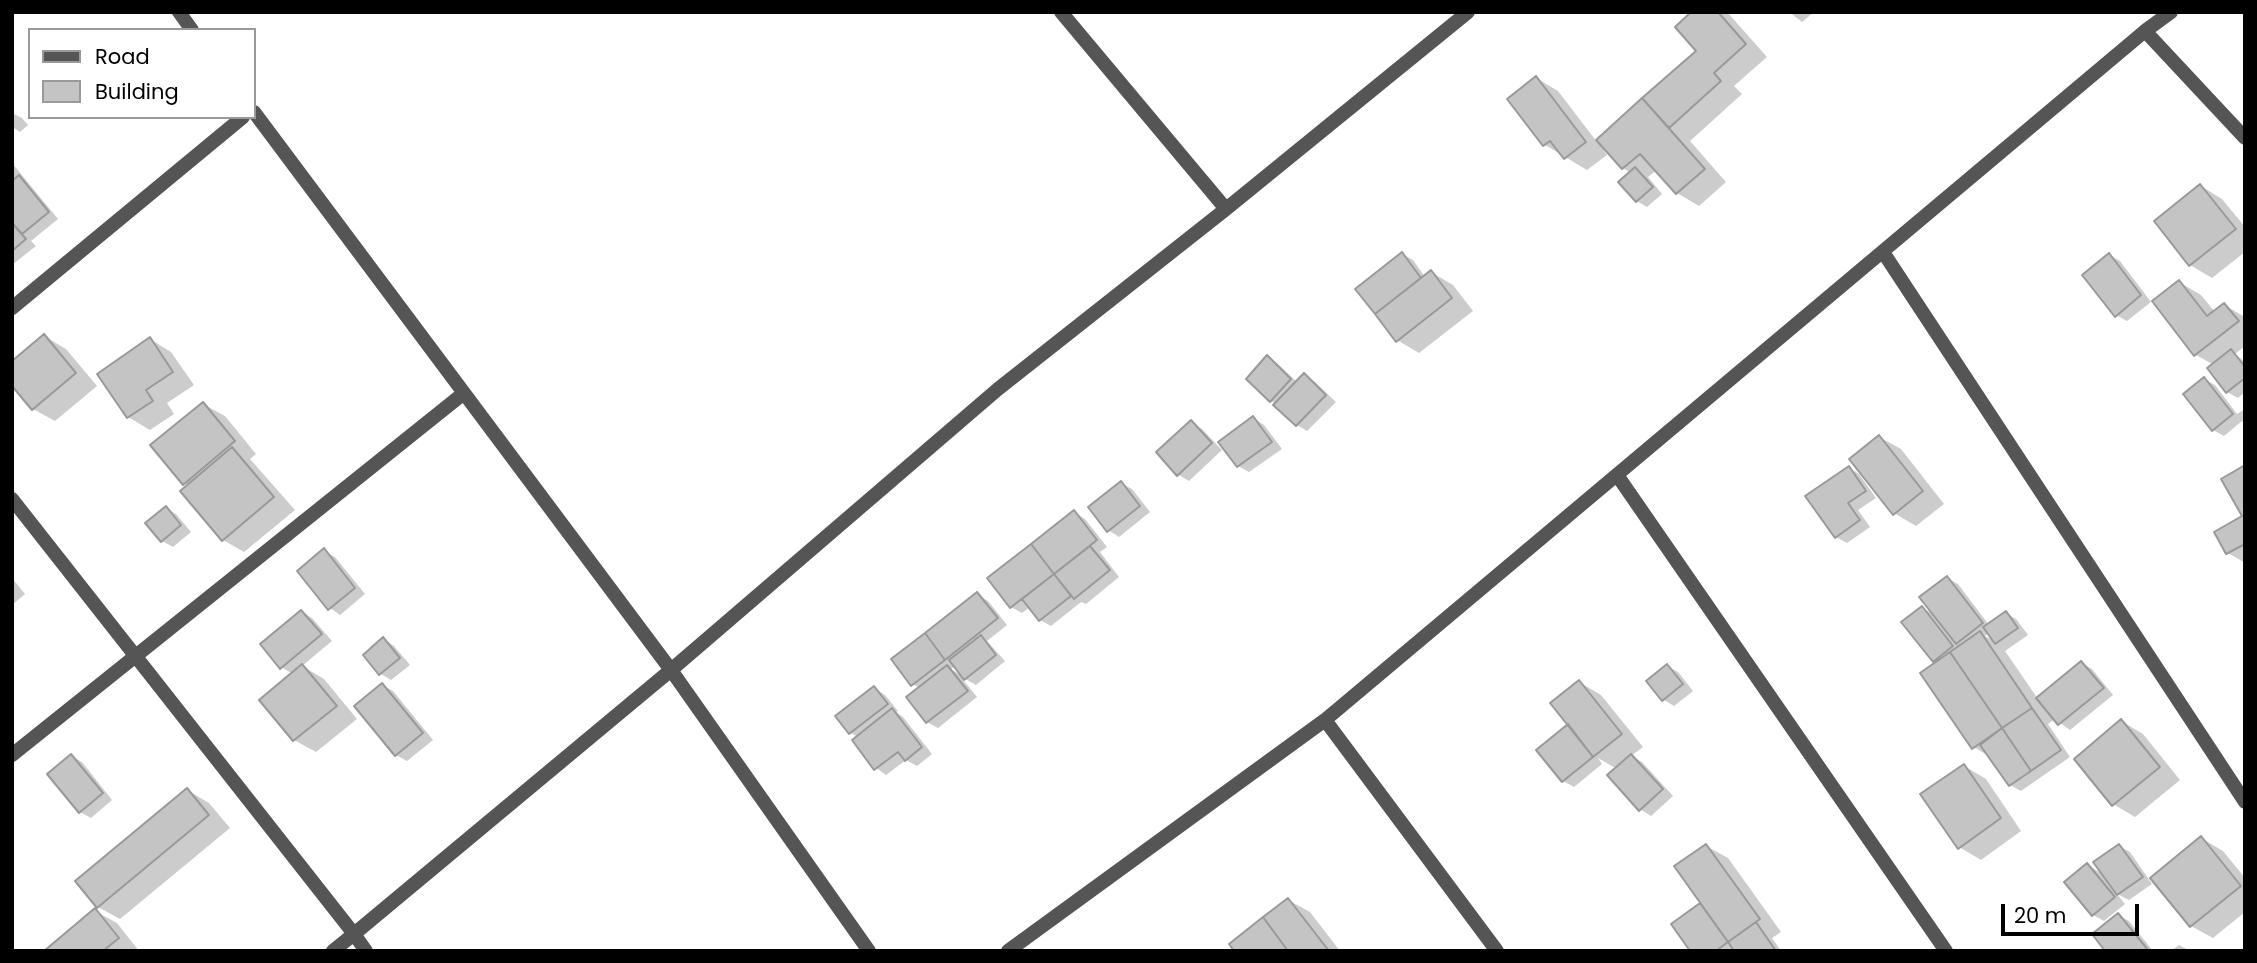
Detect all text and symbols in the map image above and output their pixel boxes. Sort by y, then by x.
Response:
legend [28,28,256,119]
text: Road [95,42,150,71]
text: Building [95,77,179,106]
scale bar [2005,890,2143,934]
text: 20 m [2014,901,2067,930]

